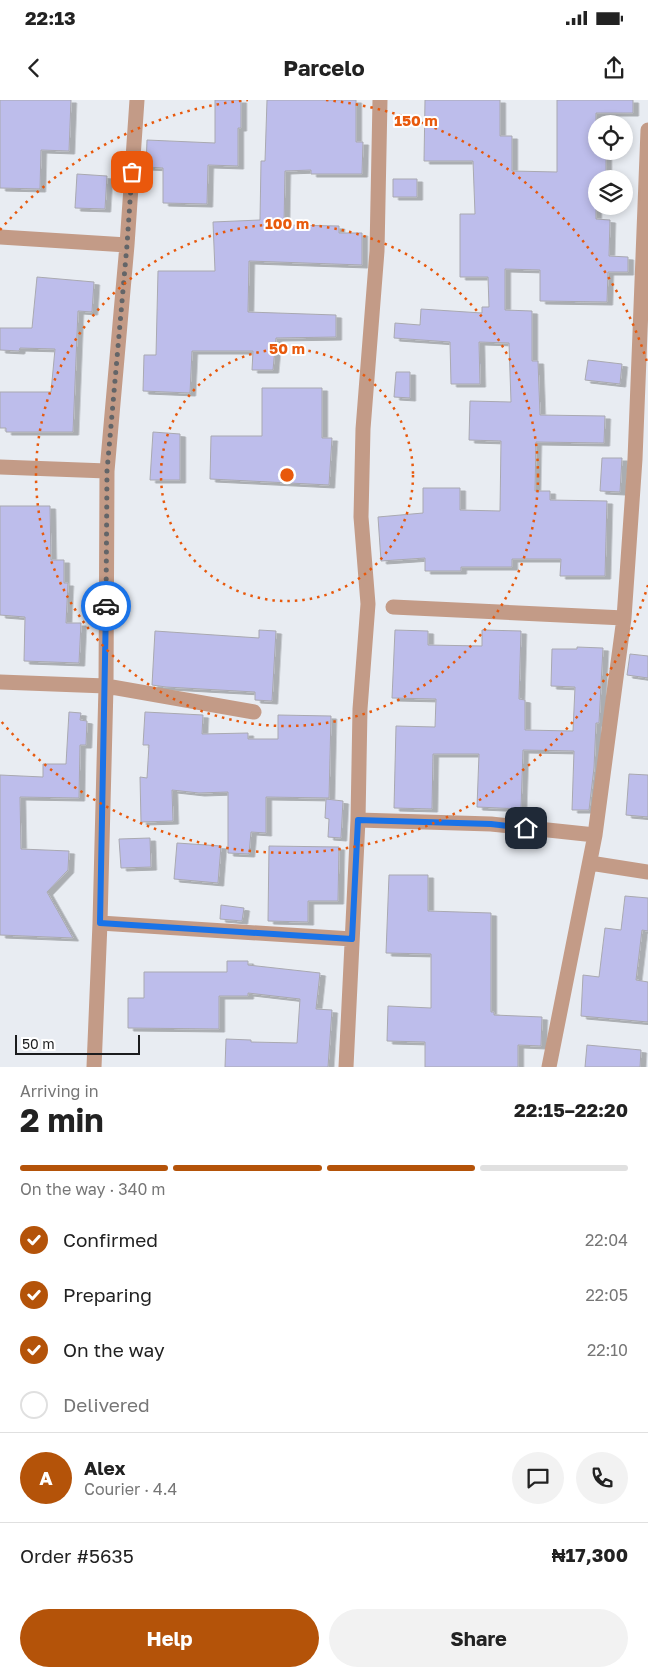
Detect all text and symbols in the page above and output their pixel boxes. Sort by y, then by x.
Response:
text: 22:13 [25,6,76,29]
icon: back [20,54,48,82]
text: Parcelo [283,54,365,81]
icon: share [600,54,628,82]
text: 150 m [394,111,438,129]
map controls [588,115,633,215]
button: locate [588,115,633,160]
pin [111,151,153,193]
icon: bag [118,158,146,186]
button: layers [588,170,633,215]
text: 100 m [265,214,309,232]
text: 50 m [269,339,305,357]
centre of rings [278,466,296,484]
courier [81,581,131,631]
icon: car [92,592,120,620]
pin [505,807,547,849]
icon: home [512,814,540,842]
scale bar [15,1032,140,1055]
text: 50 m [22,1035,55,1052]
text: Arriving in [20,1081,99,1101]
text: 22:15–22:20 [514,1098,628,1121]
text: 2 min [20,1101,104,1139]
text: On the way · 340 m [20,1179,166,1199]
icon: check [20,1226,48,1254]
text: Confirmed [63,1228,158,1251]
text: 22:04 [585,1230,628,1250]
icon: check [20,1281,48,1309]
text: Preparing [63,1283,152,1306]
text: 22:05 [585,1285,628,1305]
icon: check [20,1336,48,1364]
text: On the way [63,1338,165,1361]
text: 22:10 [587,1340,628,1360]
text: Delivered [63,1393,150,1416]
button: chat [512,1452,564,1504]
button: phone [576,1452,628,1504]
text: Alex [84,1456,125,1479]
text: A [39,1466,53,1489]
text: Courier · 4.4 [84,1479,177,1499]
text: ₦17,300 [552,1543,628,1566]
text: Order #5635 [20,1544,134,1567]
button: Help [20,1609,319,1667]
button: Share [329,1609,628,1667]

